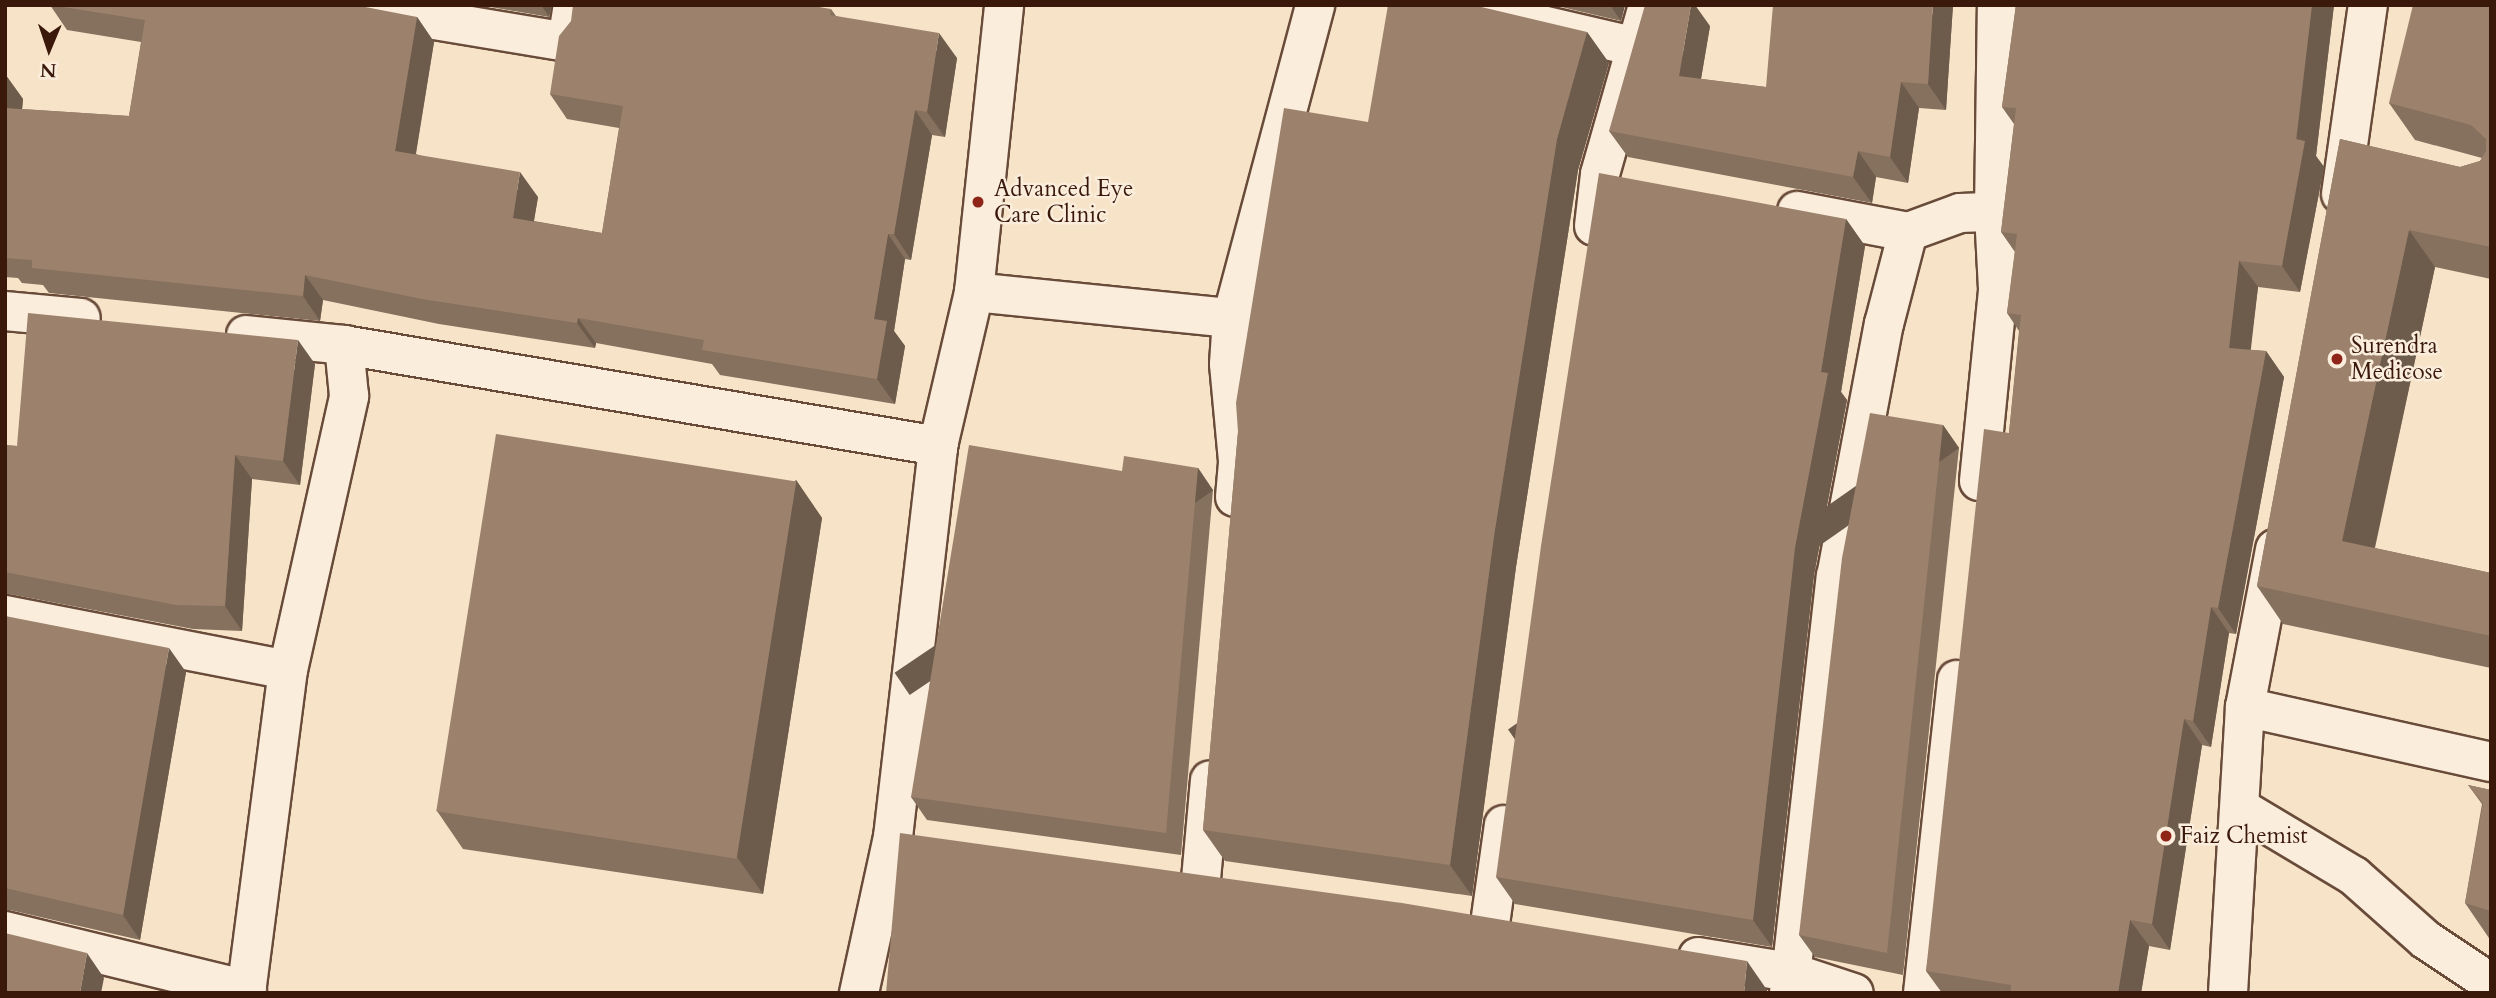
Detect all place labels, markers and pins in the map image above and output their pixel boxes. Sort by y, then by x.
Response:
place label: Advanced Eye Care Clinic [994,175,1133,229]
marker: Advanced Eye Care Clinic [968,192,988,212]
place label: Surendra Medicose [2351,332,2443,386]
marker: Surendra Medicose [2329,351,2345,367]
place label: Faiz Chemist [2180,822,2307,850]
marker: Faiz Chemist [2158,828,2174,844]

